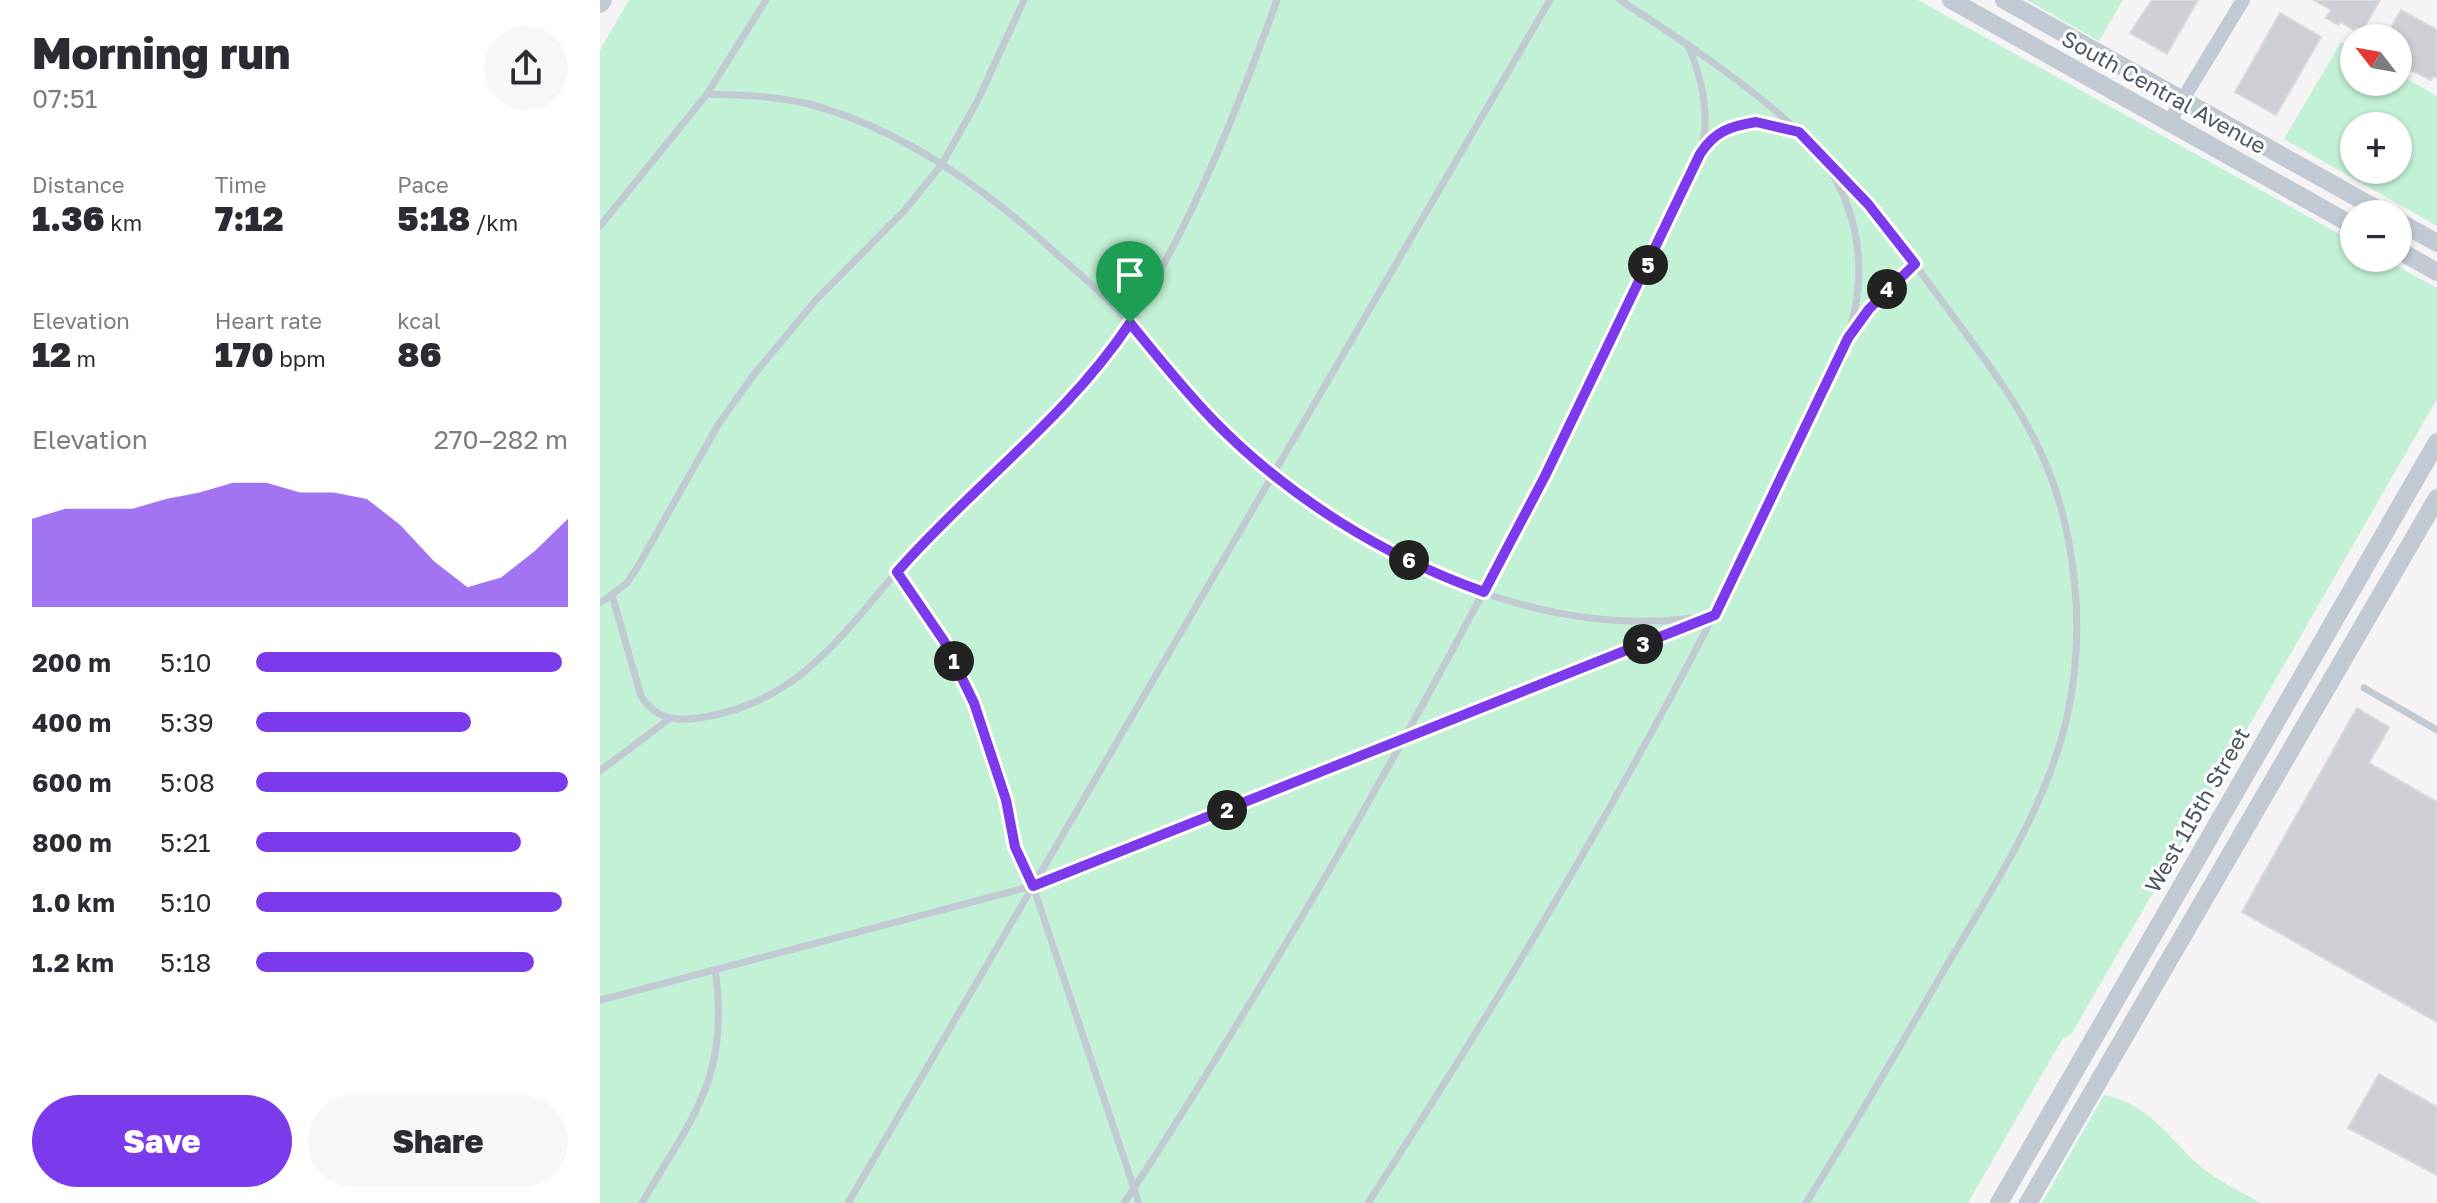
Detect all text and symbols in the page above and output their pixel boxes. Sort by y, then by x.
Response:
street label: South Central Avenue [2057,24,2271,159]
north arrow [2340,24,2412,96]
map controls [2340,24,2412,272]
text: Morning run [32,26,290,79]
button: share [484,26,568,110]
text: 07:51 [32,83,97,114]
button: + [2340,112,2412,184]
text: Distance [32,171,124,198]
text: Time [215,171,266,198]
text: Pace [397,171,449,198]
text: 1.36 [32,198,105,238]
text: 7:12 [215,198,284,238]
text: 5:18 [397,198,470,238]
button: − [2340,200,2412,272]
text: km [105,209,142,236]
text: /km [470,209,518,236]
pin [1096,241,1164,323]
pin: 5 [1628,245,1668,285]
text: 5 [1641,251,1655,278]
icon: arrive [1108,253,1152,297]
pin: 4 [1867,269,1907,309]
text: 4 [1880,275,1894,302]
text: Elevation [32,307,130,334]
text: Heart rate [215,307,322,334]
text: kcal [397,307,441,334]
text: 12 [32,334,71,374]
text: 170 [215,334,274,374]
text: 86 [397,334,442,374]
text: m [71,345,96,372]
text: bpm [274,345,326,372]
text: Elevation [32,424,148,455]
text: 270–282 m [434,424,568,455]
pin: 6 [1389,540,1429,580]
text: 6 [1402,546,1416,573]
pin: 3 [1623,624,1663,664]
text: 3 [1636,630,1650,657]
pin: 1 [934,641,974,681]
text: 200 m [32,647,111,678]
text: 5:10 [160,647,212,678]
text: 1 [948,647,960,674]
text: 400 m [32,707,111,738]
text: 5:39 [160,707,214,738]
street label: West 115th Street [2138,722,2255,897]
text: 600 m [32,767,112,798]
text: 5:08 [160,767,215,798]
pin: 2 [1207,790,1247,830]
text: 2 [1220,796,1234,823]
text: 800 m [32,827,112,858]
text: 5:21 [160,827,211,858]
text: 1.0 km [32,887,115,918]
text: 5:10 [160,887,212,918]
text: 1.2 km [32,947,114,978]
text: 5:18 [160,947,211,978]
button: Save [32,1095,292,1187]
button: Share [308,1095,568,1187]

